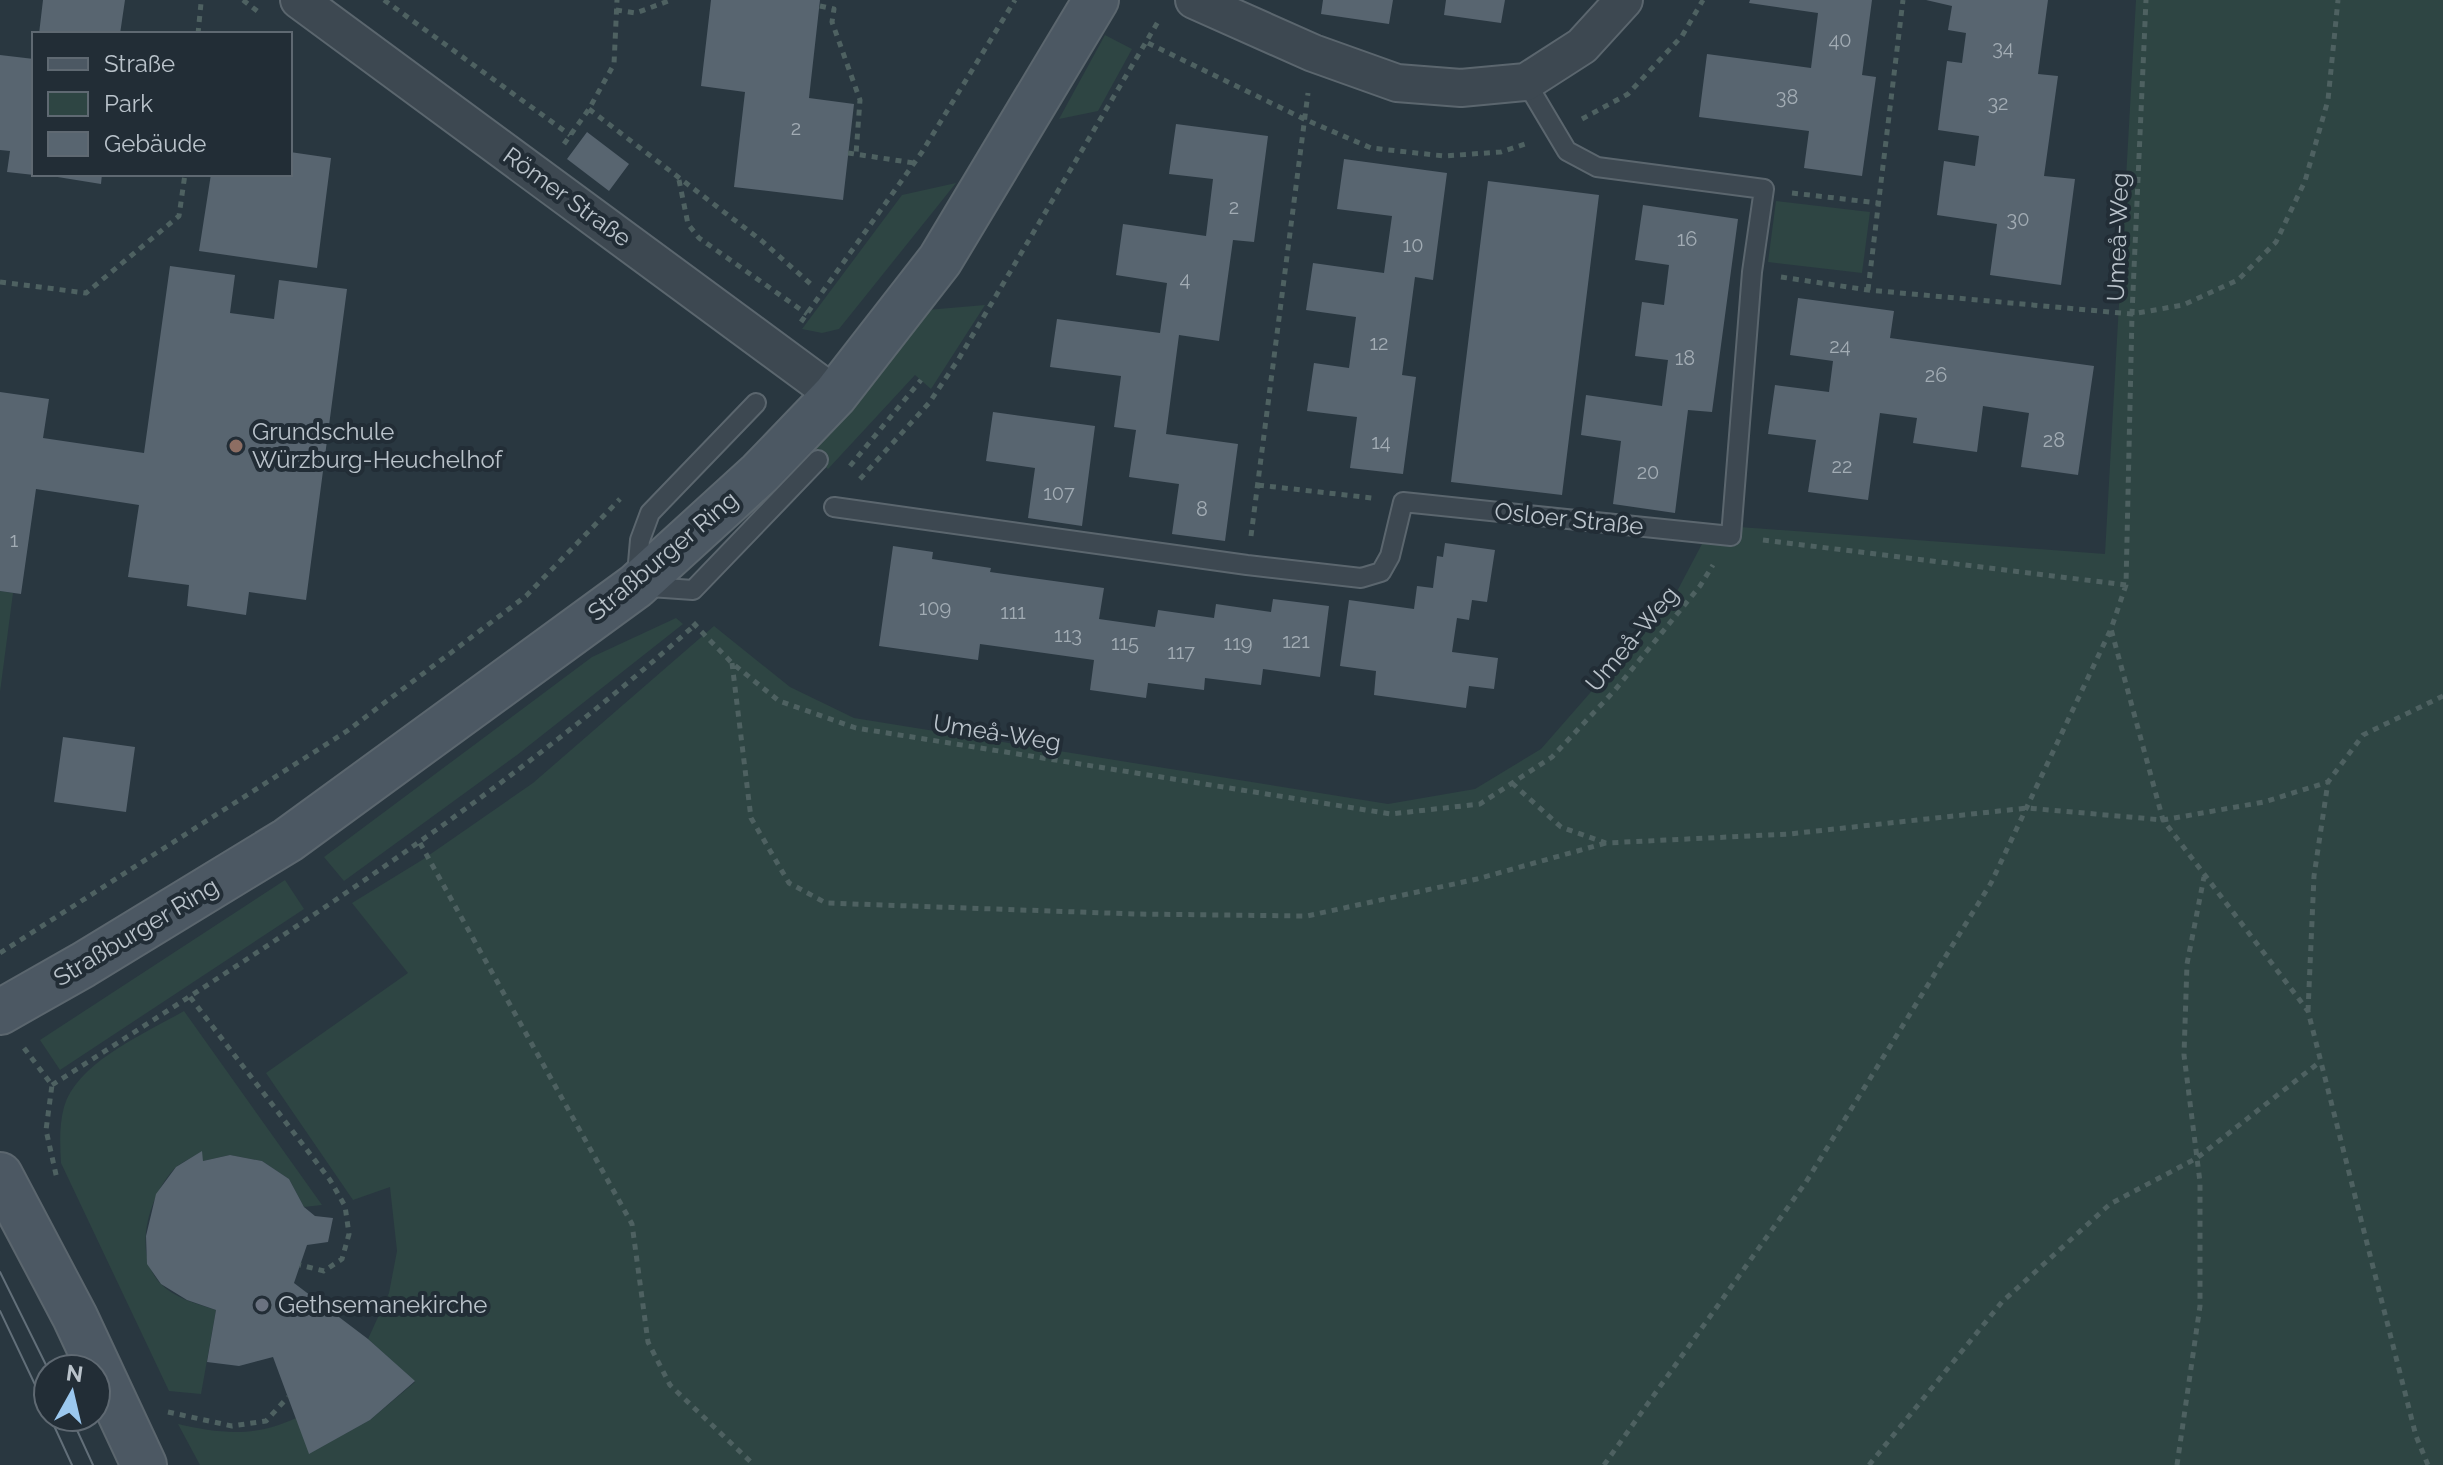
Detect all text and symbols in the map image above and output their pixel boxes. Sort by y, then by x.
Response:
house number: 40 [1828,28,1852,52]
legend [32,32,292,176]
house number: 34 [1992,36,2014,60]
text: Straße [104,49,175,78]
house number: 38 [1776,85,1798,109]
text: Park [104,89,153,118]
house number: 32 [1987,91,2009,115]
house number: 2 [791,116,801,140]
text: Gebäude [104,129,206,158]
street label: Römer Straße [498,141,637,253]
street label: Umeå-Weg [2101,172,2134,302]
house number: 2 [1229,195,1239,219]
house number: 30 [2007,207,2029,231]
house number: 16 [1677,227,1697,251]
house number: 10 [1403,233,1423,257]
house number: 4 [1180,267,1191,291]
house number: 12 [1370,331,1388,355]
house number: 24 [1829,334,1851,358]
house number: 18 [1675,346,1695,370]
house number: 26 [1925,363,1947,387]
place label: Grundschule Würzburg-Heuchelhof [252,417,503,474]
house number: 28 [2043,428,2065,452]
house number: 14 [1371,430,1391,454]
marker: Grundschule Würzburg-Heuchelhof [227,437,245,455]
house number: 22 [1832,454,1852,478]
house number: 20 [1637,460,1659,484]
house number: 107 [1043,481,1075,505]
street label: Straßburger Ring [582,484,744,627]
street label: Osloer Straße [1493,496,1645,541]
house number: 8 [1196,497,1208,521]
house number: 1 [10,528,19,552]
street label: Umeå-Weg [1579,580,1684,697]
house number: 109 [919,596,951,620]
house number: 111 [1000,600,1026,624]
house number: 113 [1054,623,1082,647]
house number: 121 [1282,629,1310,653]
house number: 115 [1111,631,1139,655]
house number: 119 [1224,631,1252,655]
house number: 117 [1167,640,1195,664]
street label: Umeå-Weg [931,708,1063,757]
street label: Straßburger Ring [48,871,223,992]
place label: Gethsemanekirche [278,1290,487,1319]
marker: Gethsemanekirche [253,1296,271,1314]
north arrow [32,1353,112,1433]
text: N [65,1359,85,1387]

